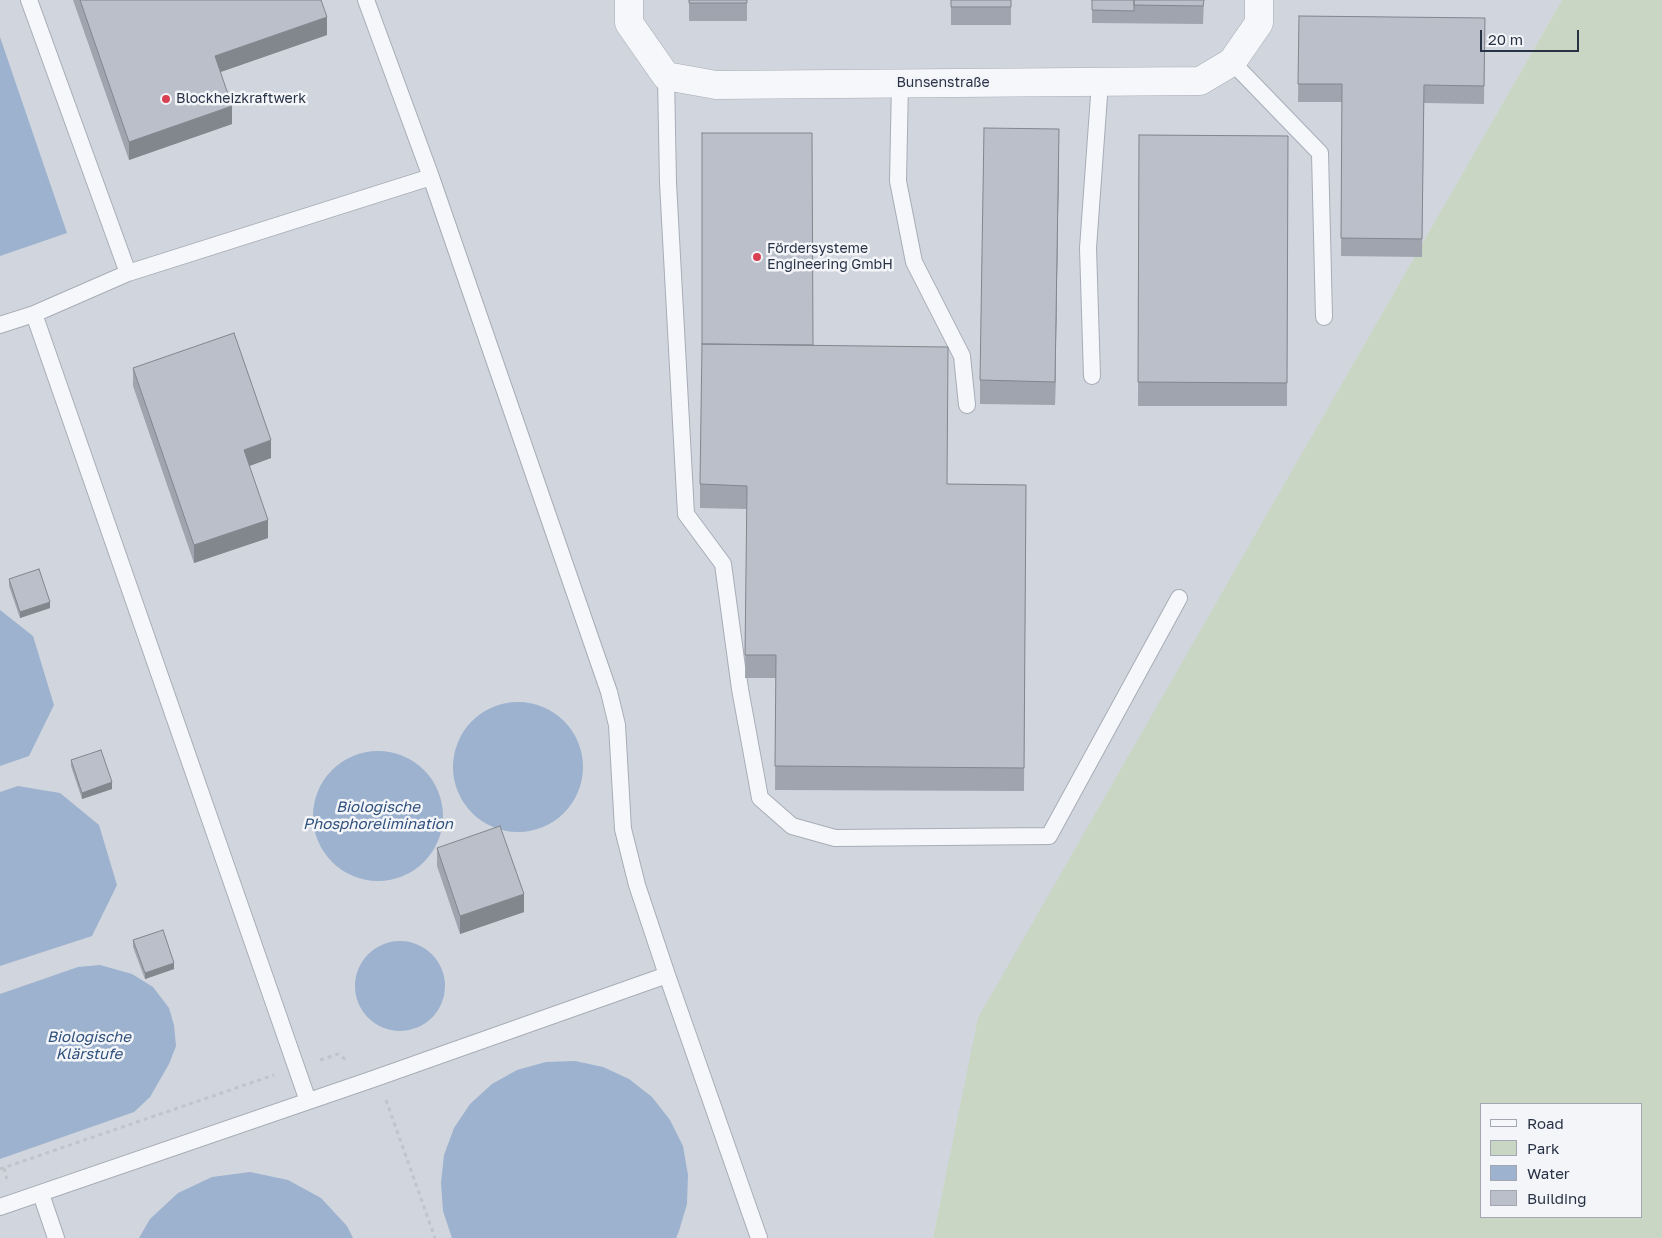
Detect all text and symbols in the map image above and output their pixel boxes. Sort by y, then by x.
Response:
scale bar [1482,20,1581,52]
text: 20 m [1488,30,1523,48]
street label: Bunsenstraße [896,75,990,91]
place label: Blockheizkraftwerk [176,91,306,107]
marker: Blockheizkraftwerk [160,93,172,105]
place label: Fördersysteme Engineering GmbH [767,241,893,274]
marker: Fördersysteme Engineering GmbH [751,251,763,263]
water label: Biologische Phosphorelimination [303,798,453,833]
water label: Biologische Klärstufe [47,1028,131,1063]
legend [1480,1103,1642,1218]
text: Road [1527,1114,1564,1132]
text: Park [1527,1139,1559,1157]
text: Water [1527,1164,1570,1182]
text: Building [1527,1189,1587,1207]

